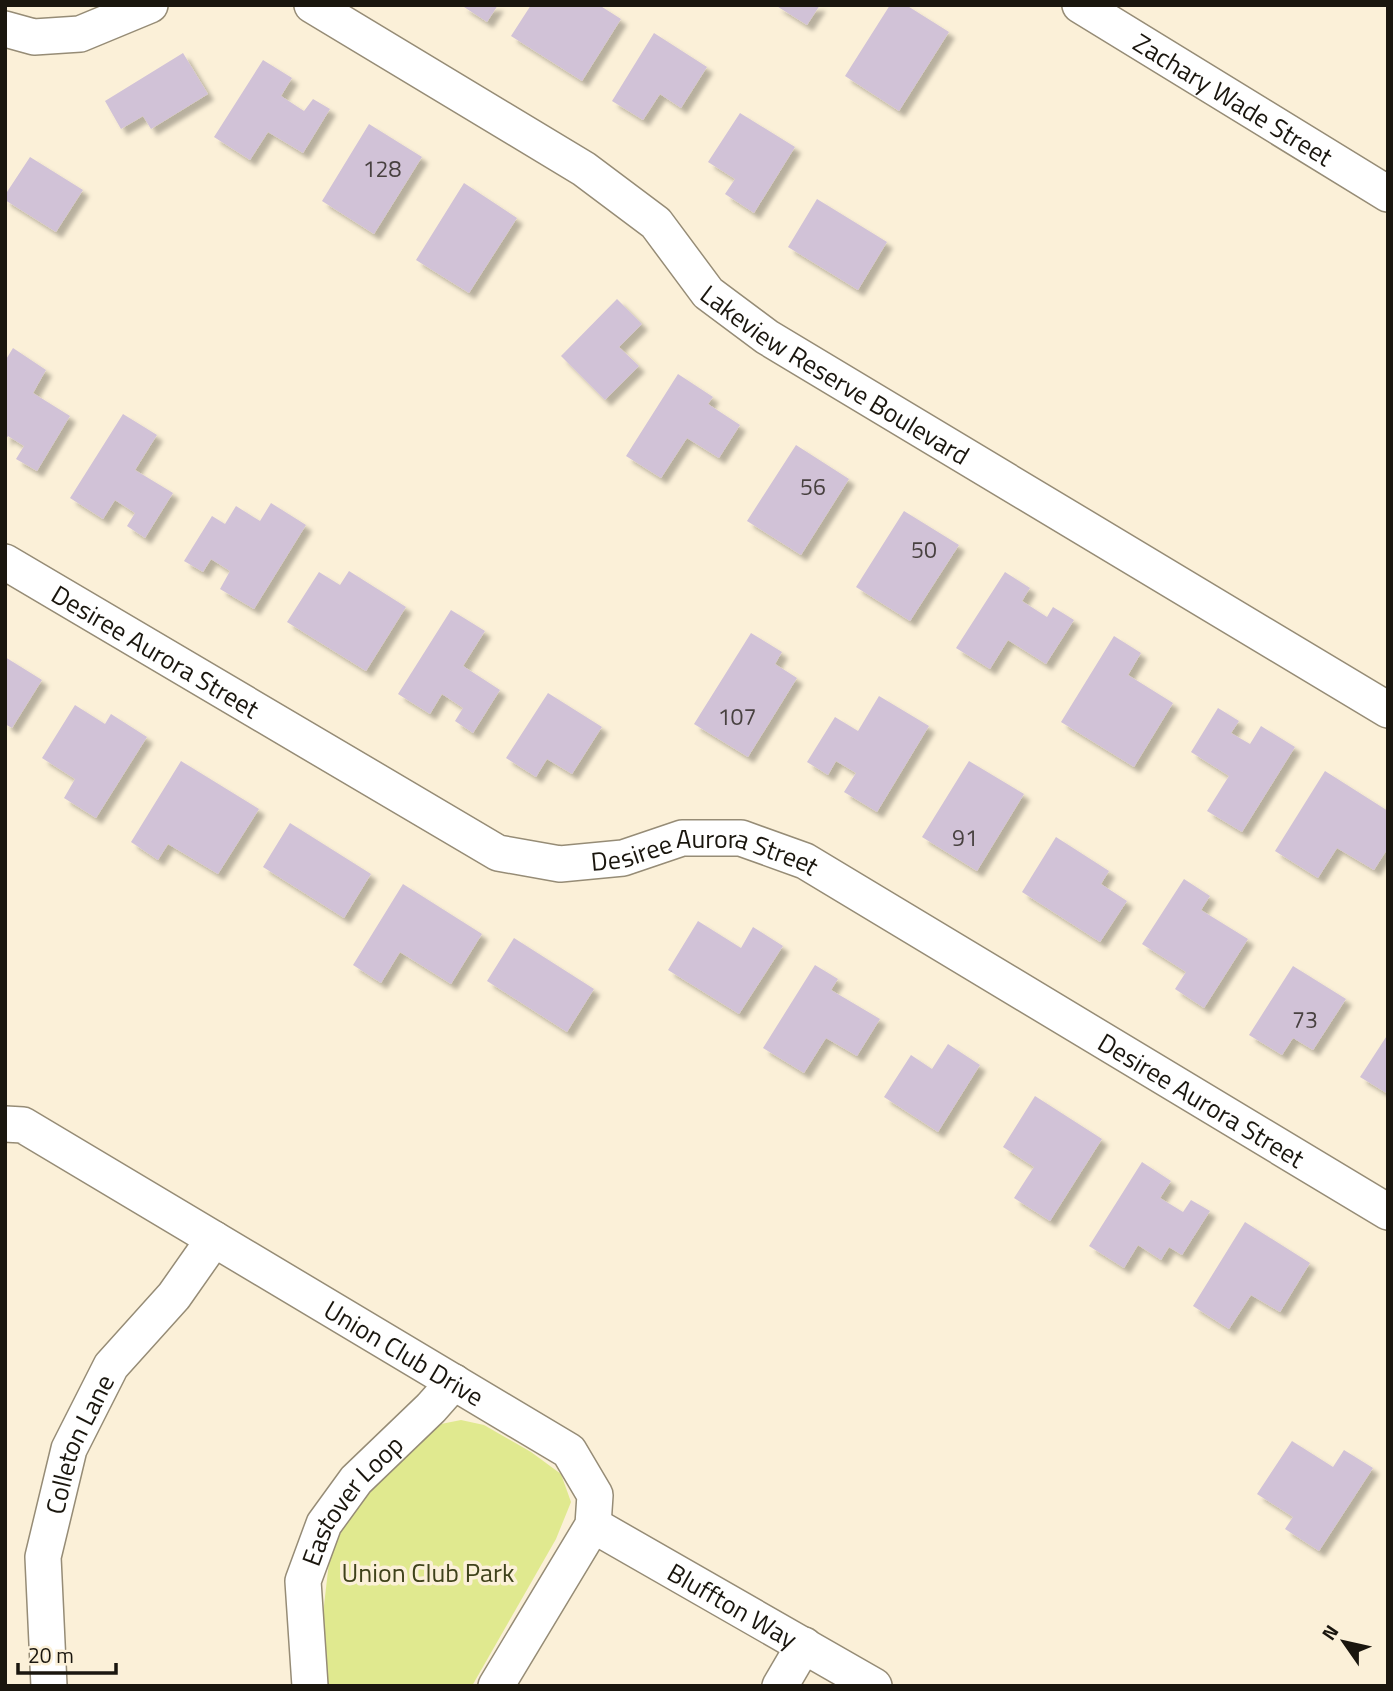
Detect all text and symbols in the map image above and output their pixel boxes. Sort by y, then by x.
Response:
street label: Zachary Wade Street [1126,23,1341,175]
house number: 128 [363,151,401,186]
street label: Lakeview Reserve Boulevard [692,274,977,474]
house number: 56 [800,469,826,504]
house number: 50 [911,532,937,567]
street label: Desiree Aurora Street [45,574,267,728]
house number: 107 [718,699,756,734]
street label: Desiree Aurora Street [589,818,827,885]
house number: 91 [952,820,978,855]
house number: 73 [1292,1002,1318,1037]
street label: Desiree Aurora Street [1091,1022,1312,1177]
street label: Union Club Drive [317,1290,492,1416]
street label: Colleton Lane [35,1367,123,1518]
street label: Eastover Loop [291,1425,412,1571]
street label: Bluffton Way [661,1552,805,1658]
park label: Union Club Park [342,1553,514,1592]
north arrow [1309,1607,1379,1677]
text: N [1314,1619,1345,1646]
scale bar [18,1632,116,1676]
text: 20 m [28,1639,74,1671]

